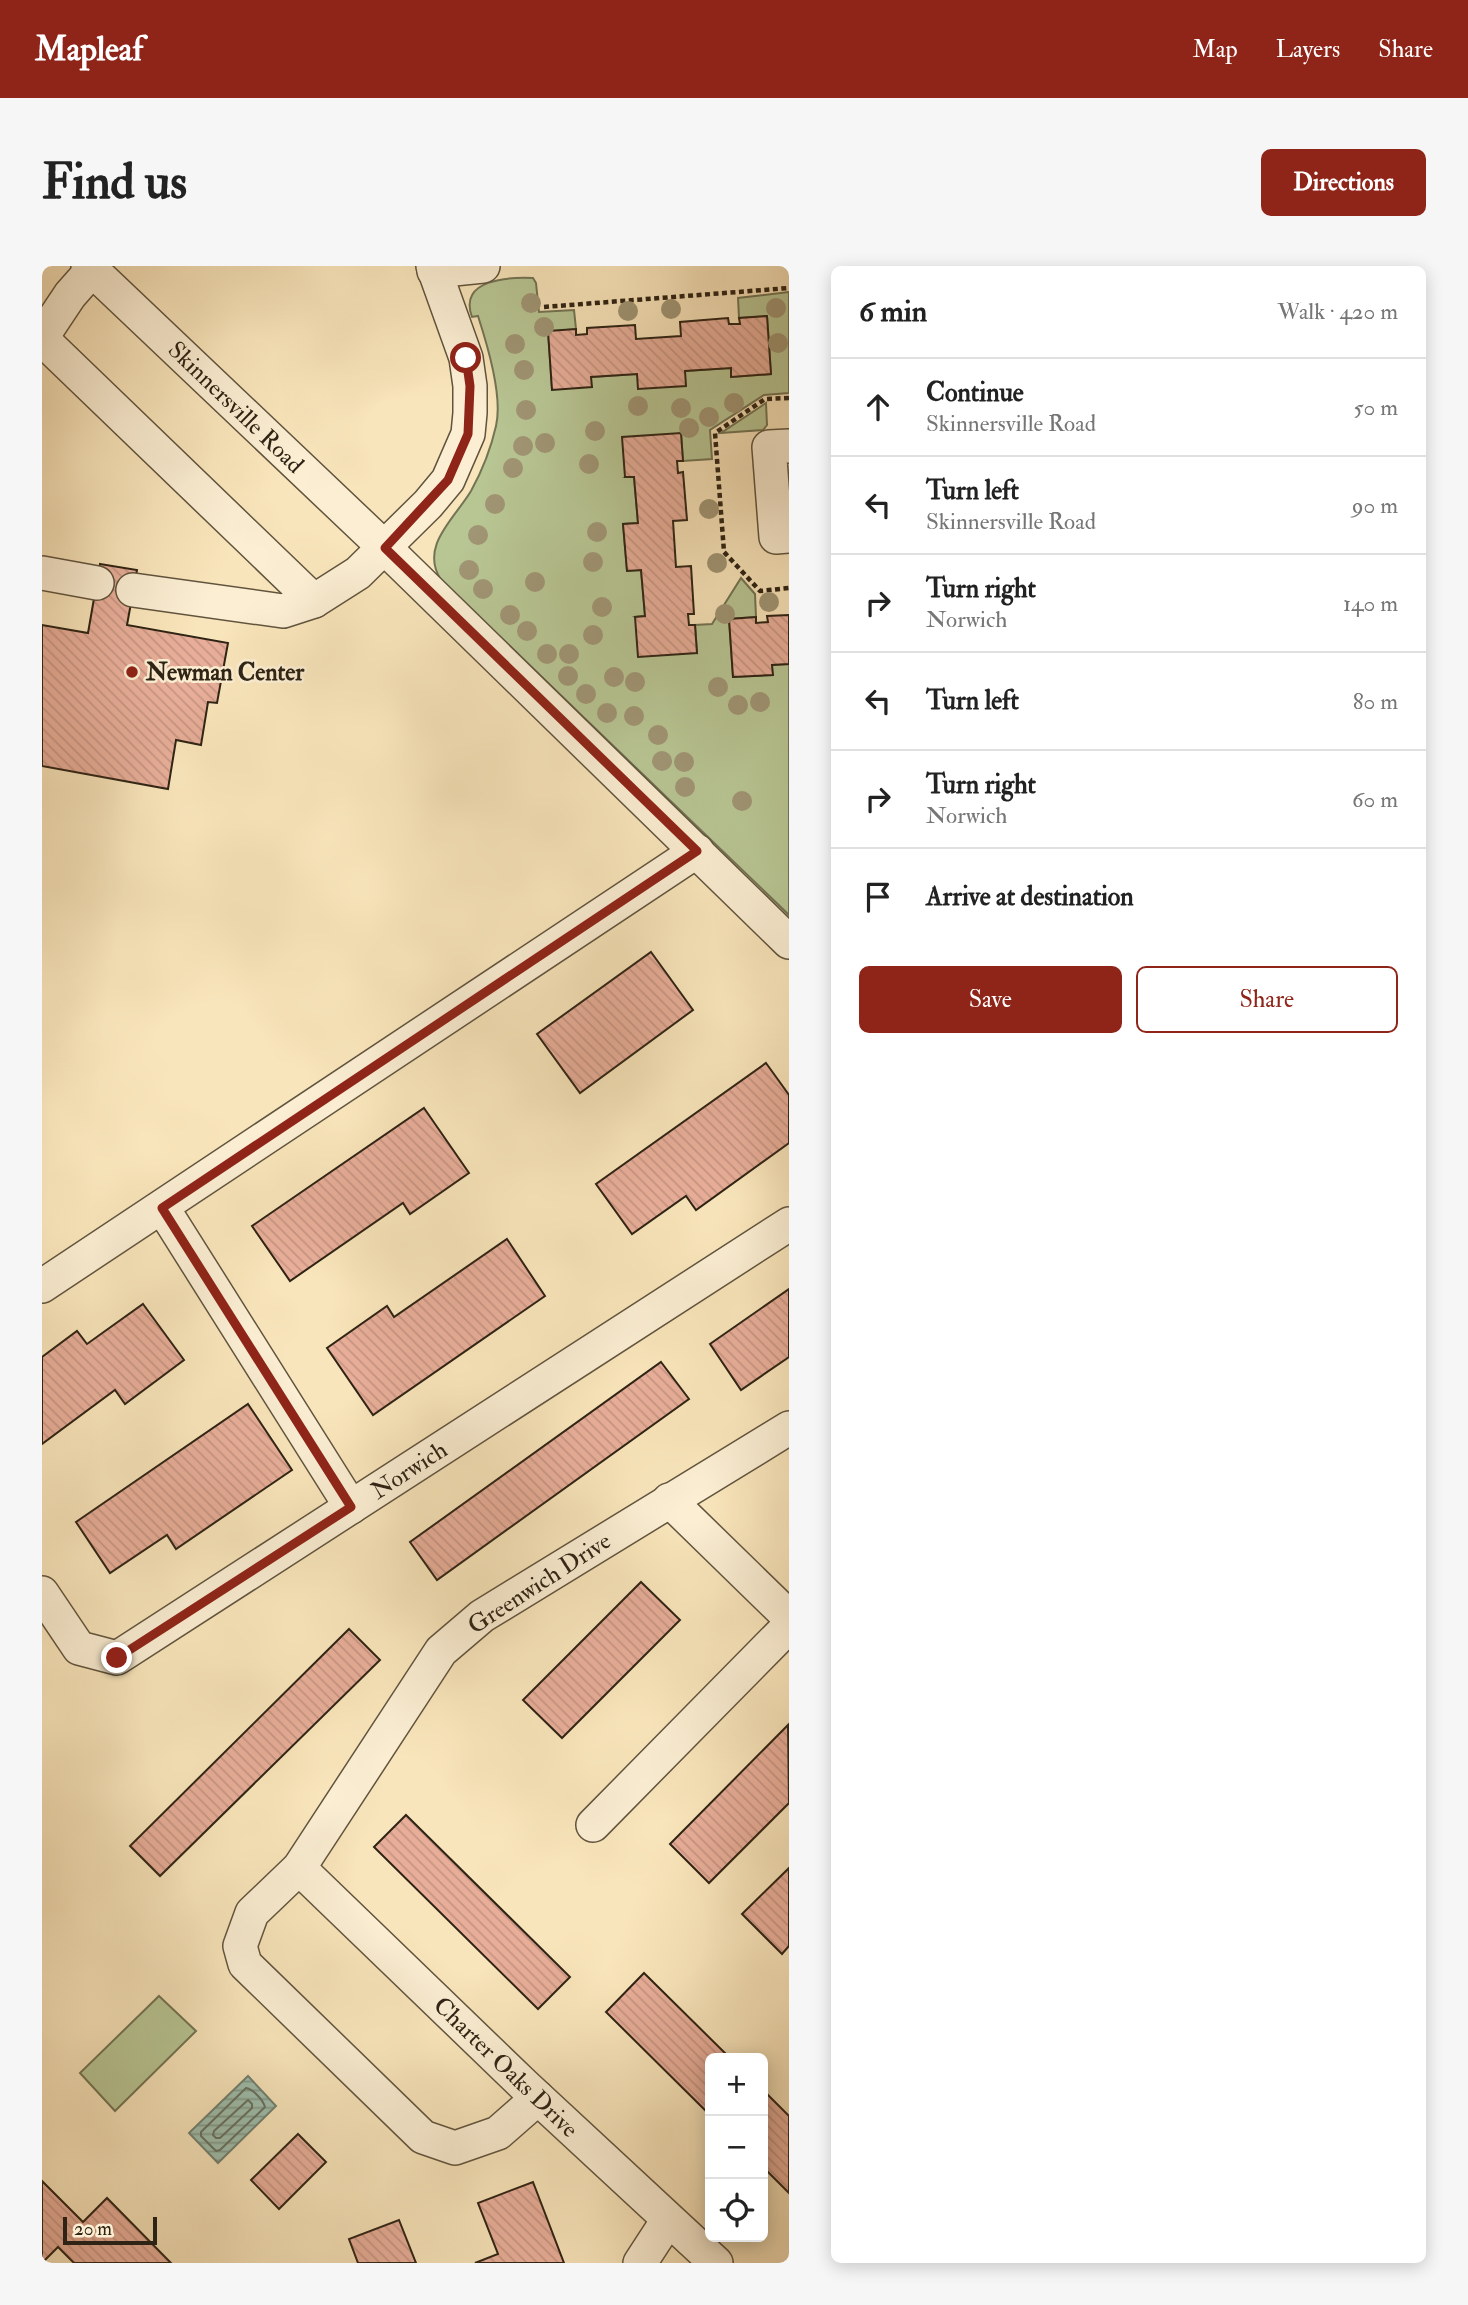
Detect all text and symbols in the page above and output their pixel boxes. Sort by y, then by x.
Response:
text: Mapleaf [35,29,143,70]
text: Map [1193,34,1238,65]
text: Layers [1276,34,1340,65]
text: Share [1378,34,1433,65]
button: Directions [1261,149,1426,216]
text: Find us [42,152,187,213]
text: 6 min [859,293,927,330]
text: Walk · 420 m [1278,297,1398,326]
street label: Skinnersville Road [161,335,310,480]
route start [450,342,481,373]
text: Continue [926,377,1024,409]
icon: ahead [859,388,897,426]
text: 50 m [1354,393,1398,422]
text: Skinnersville Road [926,409,1096,438]
text: Turn left [926,475,1019,507]
icon: left [859,486,897,524]
text: 90 m [1352,491,1398,520]
text: Skinnersville Road [926,507,1096,536]
text: Turn right [926,573,1036,605]
icon: right [859,584,897,622]
text: 140 m [1343,589,1398,618]
text: Norwich [926,605,1007,634]
place label: Newman Center [145,657,305,688]
marker: Newman Center [124,664,140,680]
icon: left [859,682,897,720]
text: Turn left [926,685,1019,717]
text: 80 m [1353,687,1398,716]
text: Turn right [926,769,1036,801]
icon: right [859,780,897,818]
text: 60 m [1352,785,1398,814]
text: Norwich [926,801,1007,830]
icon: arrive [859,878,897,916]
text: Arrive at destination [926,881,1134,913]
button: Save [859,966,1122,1033]
button: Share [1136,966,1398,1033]
street label: Norwich [365,1434,454,1506]
street label: Greenwich Drive [462,1526,617,1641]
route end [101,1642,132,1673]
street label: Charter Oaks Drive [427,1990,585,2144]
map controls [705,2053,768,2242]
button: + [705,2053,768,2116]
button: − [705,2116,768,2179]
button: locate [705,2179,768,2242]
scale bar [63,2214,158,2246]
text: 20 m [74,2217,112,2241]

